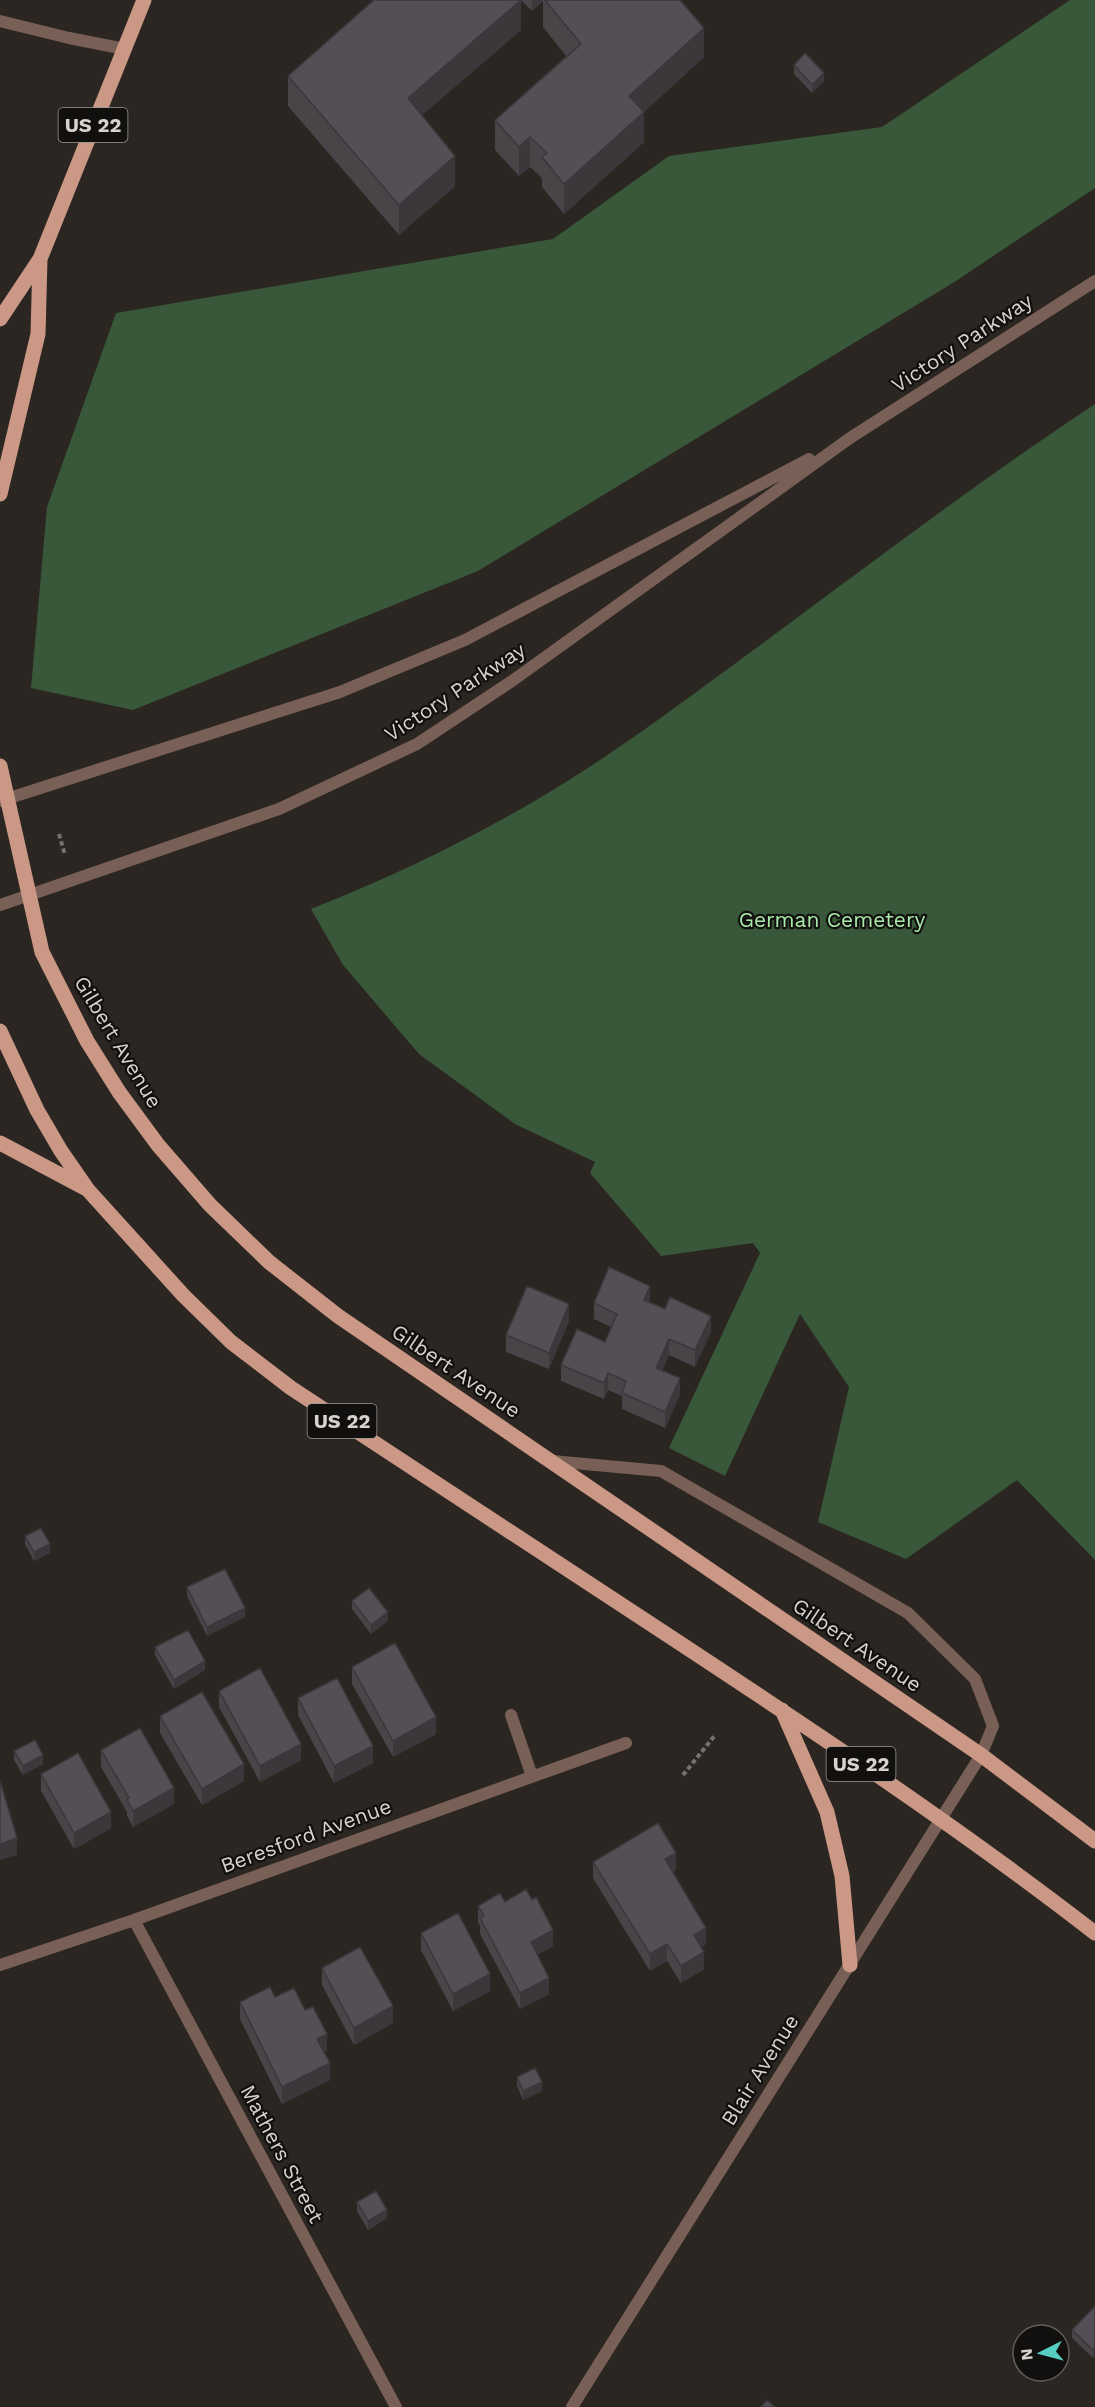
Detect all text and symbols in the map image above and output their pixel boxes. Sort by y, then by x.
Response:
road number: US 22 [58,108,128,142]
street label: Victory Parkway [887,288,1037,397]
street label: Victory Parkway [380,637,530,746]
park label: German Cemetery [739,907,925,932]
street label: Gilbert Avenue [69,971,168,1112]
street label: Gilbert Avenue [387,1318,525,1423]
road number: US 22 [308,1404,376,1438]
street label: Gilbert Avenue [788,1592,926,1697]
road number: US 22 [826,1747,896,1781]
street label: Beresford Avenue [217,1793,395,1878]
street label: Blair Avenue [716,2010,804,2130]
street label: Mathers Street [236,2080,329,2227]
north arrow [1011,2323,1071,2383]
text: N [1017,2348,1037,2361]

